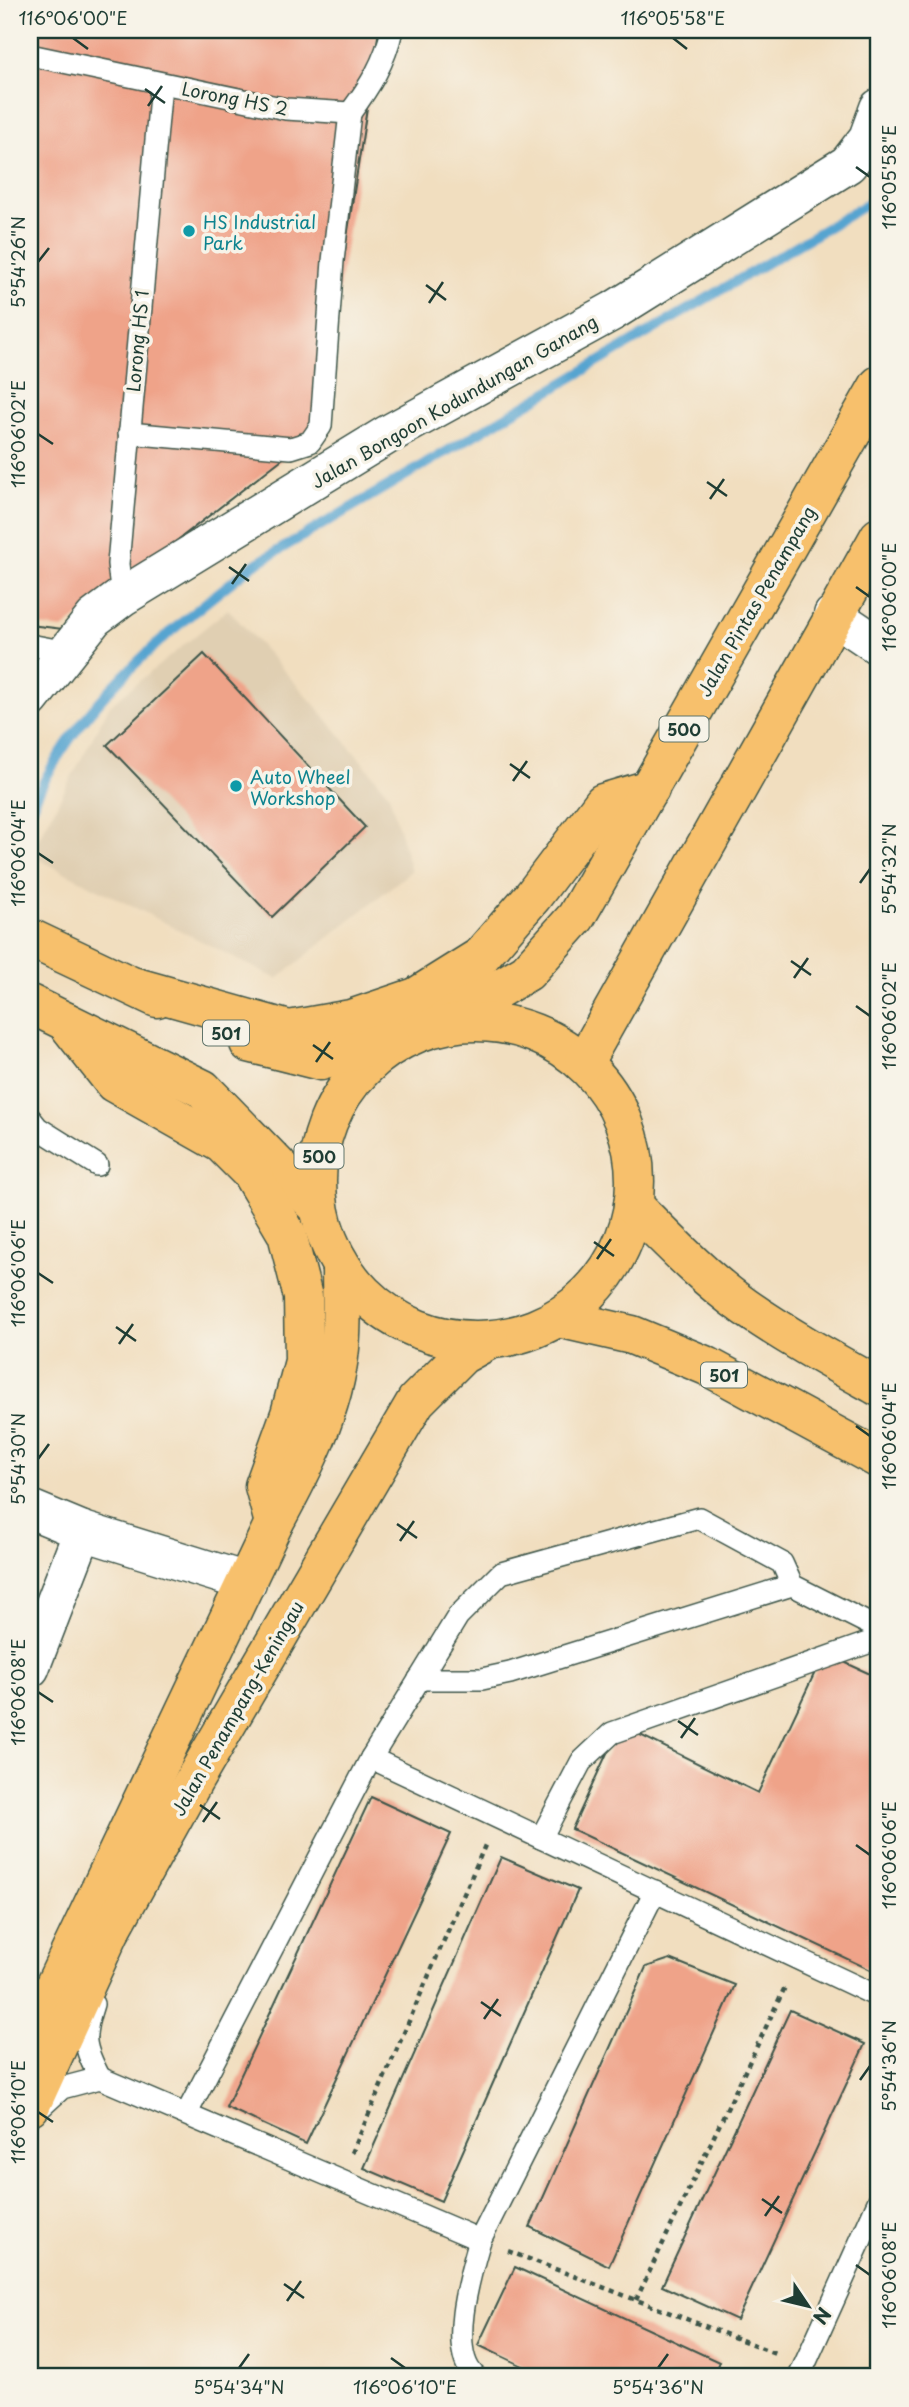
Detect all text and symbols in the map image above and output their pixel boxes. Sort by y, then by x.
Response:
text: 116°06'00"E [19,4,127,31]
text: 116°05'58"E [621,4,725,31]
street label: Lorong HS 2 [180,74,290,122]
text: 116°05'58"E [875,125,902,229]
place label: HS Industrial Park [203,208,316,256]
text: 5°54'26"N [4,216,31,308]
marker: HS Industrial Park [181,223,197,239]
street label: Lorong HS 1 [119,289,155,393]
street label: Jalan Bongoon Kodundungan Ganang [306,308,602,494]
text: 116°06'02"E [4,380,31,488]
street label: Jalan Pintas Penampang [690,501,822,701]
text: 116°06'00"E [875,543,902,651]
road number: 500 [660,716,708,742]
place label: Auto Wheel Workshop [250,763,350,811]
marker: Auto Wheel Workshop [228,778,244,794]
text: 116°06'04"E [4,799,31,907]
text: 5°54'32"N [875,823,902,915]
text: 116°06'02"E [875,962,902,1070]
road number: 501 [203,1021,249,1046]
road number: 500 [294,1144,344,1168]
text: 116°06'06"E [4,1219,31,1327]
road number: 501 [701,1362,747,1387]
text: 116°06'04"E [875,1382,902,1490]
text: 5°54'30"N [4,1413,31,1505]
street label: Jalan Penampang-Keningau [164,1595,310,1821]
text: 116°06'08"E [4,1638,31,1746]
text: 116°06'06"E [875,1801,902,1909]
text: 5°54'36"N [875,2020,902,2112]
text: 116°06'10"E [4,2060,31,2164]
text: 116°06'08"E [875,2221,902,2329]
north arrow [772,2270,842,2340]
text: N [807,2302,839,2331]
text: 5°54'34"N [193,2373,285,2400]
text: 116°06'10"E [353,2373,457,2400]
text: 5°54'36"N [612,2373,704,2400]

